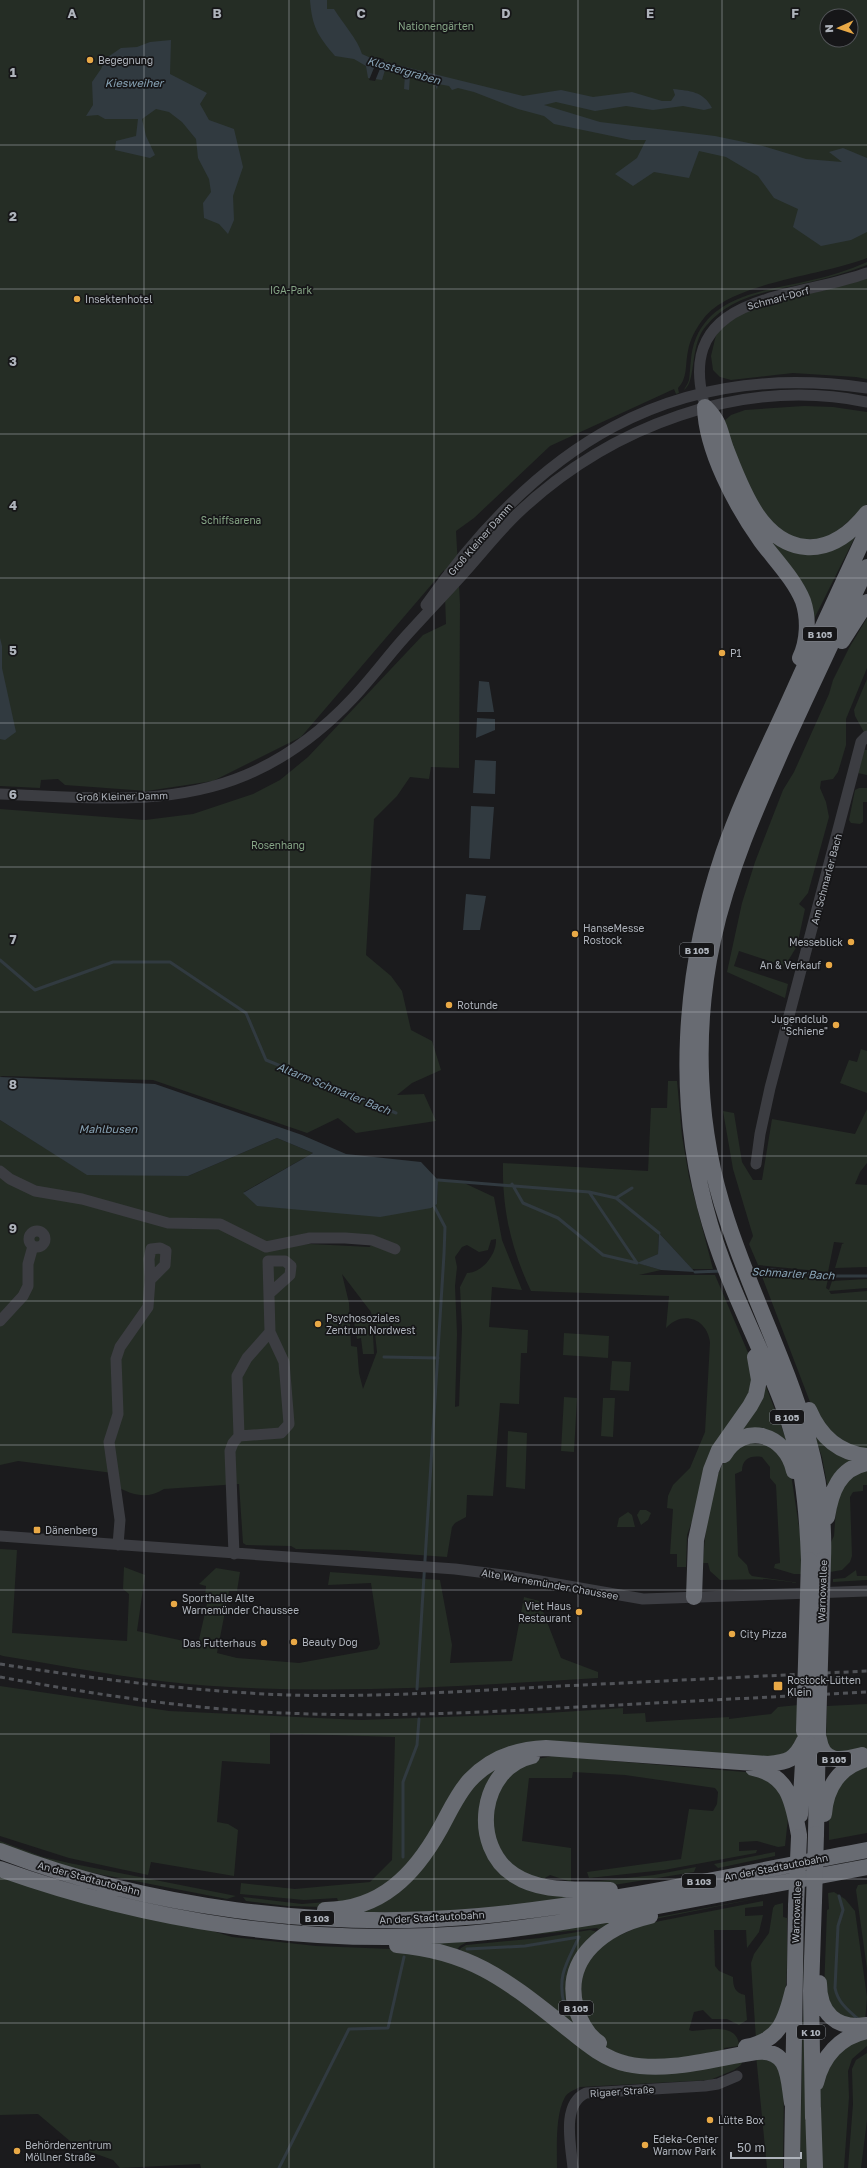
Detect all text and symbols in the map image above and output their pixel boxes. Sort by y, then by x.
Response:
text: A [67,5,77,21]
text: B [212,5,222,21]
text: C [356,5,366,21]
text: D [501,5,511,21]
text: E [646,5,654,21]
text: F [791,5,799,21]
north arrow [819,8,859,48]
park label: Nationengärten [398,20,474,32]
text: N [822,24,835,33]
water label: Klostergraben [366,53,443,88]
place label: Begegnung [98,54,153,66]
marker: Begegnung [85,55,95,65]
text: 1 [10,64,17,80]
water label: Kiesweiher [105,76,165,89]
text: 2 [9,208,17,224]
park label: IGA-Park [270,284,312,296]
street label: Schmarl-Dorf [746,284,811,312]
place label: Insektenhotel [85,293,152,305]
marker: Insektenhotel [72,294,82,304]
text: 3 [9,353,17,369]
text: 4 [9,497,17,513]
street label: Groß Kleiner Damm [445,500,515,578]
park label: Schiffsarena [201,514,261,526]
road number: B 105 [803,627,837,641]
text: 5 [9,642,17,658]
place label: P1 [730,647,742,659]
marker: P1 [717,648,727,658]
text: 6 [9,786,17,802]
street label: Groß Kleiner Damm [76,789,168,803]
street label: Am Schmarler Bach [808,832,844,926]
park label: Rosenhang [251,839,305,851]
place label: HanseMesse Rostock [583,922,644,946]
marker: HanseMesse Rostock [570,929,580,939]
text: 7 [9,931,17,947]
place label: Messeblick [789,936,843,948]
marker: Messeblick [846,937,856,947]
road number: B 105 [680,943,714,957]
place label: An & Verkauf [760,959,821,971]
marker: An & Verkauf [824,960,834,970]
place label: Rotunde [457,999,498,1011]
marker: Rotunde [444,1000,454,1010]
place label: Jugendclub "Schiene" [771,1013,828,1037]
marker: Jugendclub "Schiene" [831,1020,841,1030]
water label: Altarm Schmarler Bach [275,1059,394,1117]
text: 8 [9,1076,17,1092]
water label: Mahlbusen [79,1122,138,1135]
text: 9 [9,1220,17,1236]
water label: Schmarler Bach [751,1264,836,1282]
place label: Psychosoziales Zentrum Nordwest [326,1312,416,1336]
marker: Psychosoziales Zentrum Nordwest [313,1319,323,1329]
road number: B 105 [770,1410,804,1424]
place label: Dänenberg [45,1524,98,1536]
marker: Dänenberg [32,1525,42,1535]
street label: Warnowallee [815,1559,829,1622]
street label: Alte Warnemünder Chaussee [481,1566,620,1602]
place label: Sporthalle Alte Warnemünder Chaussee [182,1592,299,1616]
marker: Sporthalle Alte Warnemünder Chaussee [169,1599,179,1609]
place label: Viet Haus Restaurant [518,1600,571,1624]
marker: Viet Haus Restaurant [574,1607,584,1617]
place label: City Pizza [740,1628,787,1640]
marker: City Pizza [727,1629,737,1639]
place label: Beauty Dog [302,1636,358,1648]
place label: Das Futterhaus [183,1637,256,1649]
marker: Beauty Dog [289,1637,299,1647]
marker: Das Futterhaus [259,1638,269,1648]
place label: Rostock-Lütten Klein [787,1674,861,1698]
marker: Rostock-Lütten Klein [772,1680,784,1692]
road number: B 105 [817,1752,851,1766]
street label: An der Stadtautobahn [723,1851,829,1883]
street label: An der Stadtautobahn [36,1859,142,1897]
road number: B 103 [682,1874,716,1888]
street label: Warnowallee [789,1880,803,1943]
street label: An der Stadtautobahn [379,1908,485,1926]
road number: B 103 [300,1911,334,1925]
road number: B 105 [559,2001,593,2015]
road number: K 10 [797,2025,825,2039]
street label: Rigaer Straße [589,2083,655,2099]
place label: Lütte Box [718,2114,764,2126]
marker: Lütte Box [705,2115,715,2125]
place label: Edeka-Center Warnow Park [653,2133,718,2157]
scale bar [731,2134,801,2160]
place label: Behördenzentrum Möllner Straße [25,2139,111,2163]
marker: Edeka-Center Warnow Park [640,2140,650,2150]
text: 50 m [737,2140,765,2155]
marker: Behördenzentrum Möllner Straße [12,2146,22,2156]

